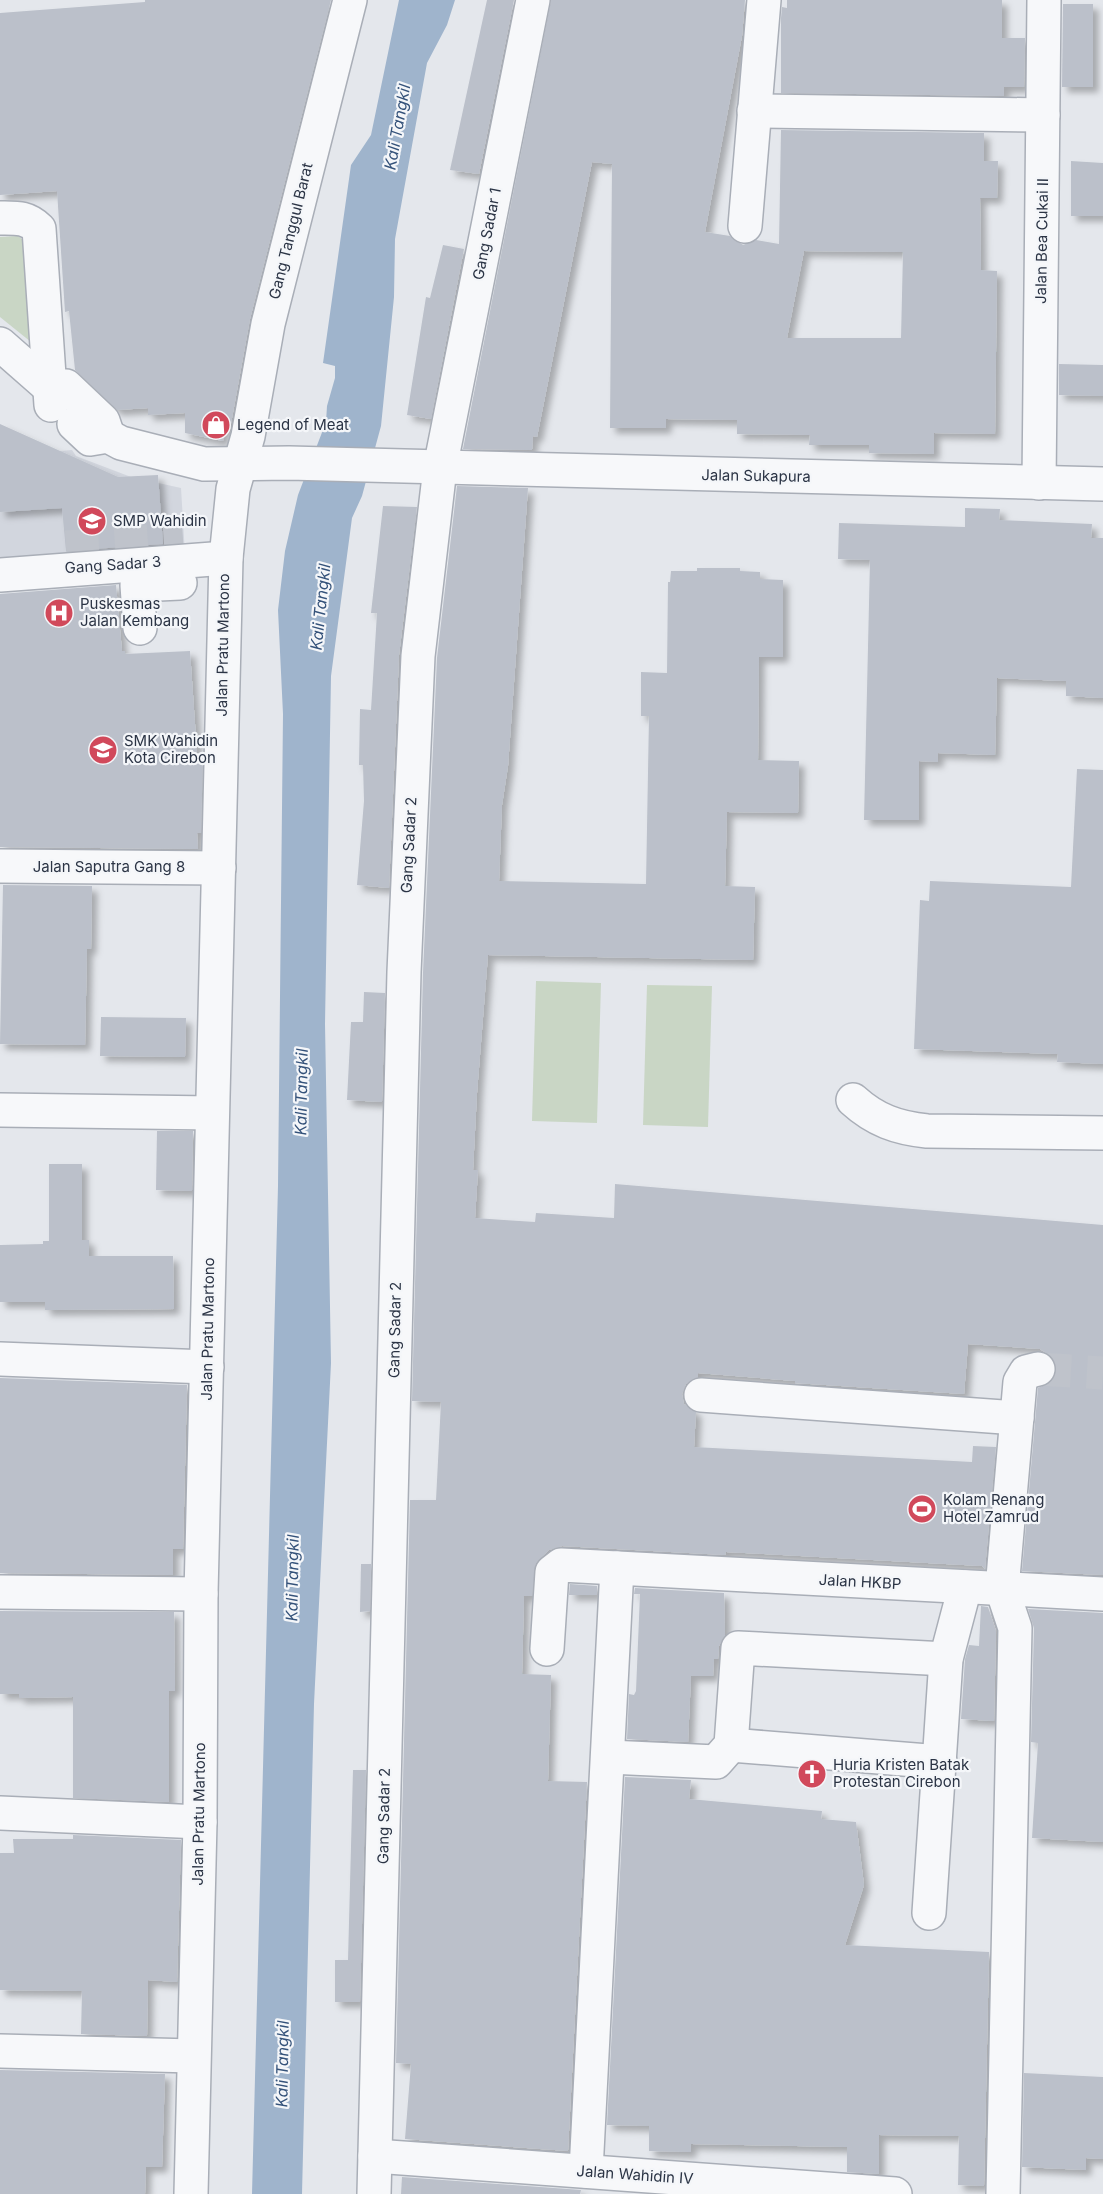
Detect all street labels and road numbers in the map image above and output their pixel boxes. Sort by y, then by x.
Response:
street label: Gang Tanggul Barat [264,161,317,301]
street label: Jalan Bea Cukai II [1031,178,1052,304]
street label: Gang Sadar 1 [468,186,505,282]
street label: Jalan Sukapura [701,465,811,486]
street label: Gang Sadar 3 [64,552,162,577]
street label: Jalan Pratu Martono [212,573,233,717]
street label: Gang Sadar 2 [396,796,421,894]
street label: Jalan Saputra Gang 8 [33,857,185,876]
street label: Jalan Pratu Martono [197,1257,218,1401]
street label: Gang Sadar 2 [384,1282,405,1378]
street label: Jalan HKBP [818,1570,902,1593]
street label: Jalan Pratu Martono [188,1742,209,1886]
street label: Gang Sadar 2 [373,1768,394,1864]
street label: Jalan Wahidin IV [576,2161,694,2188]

